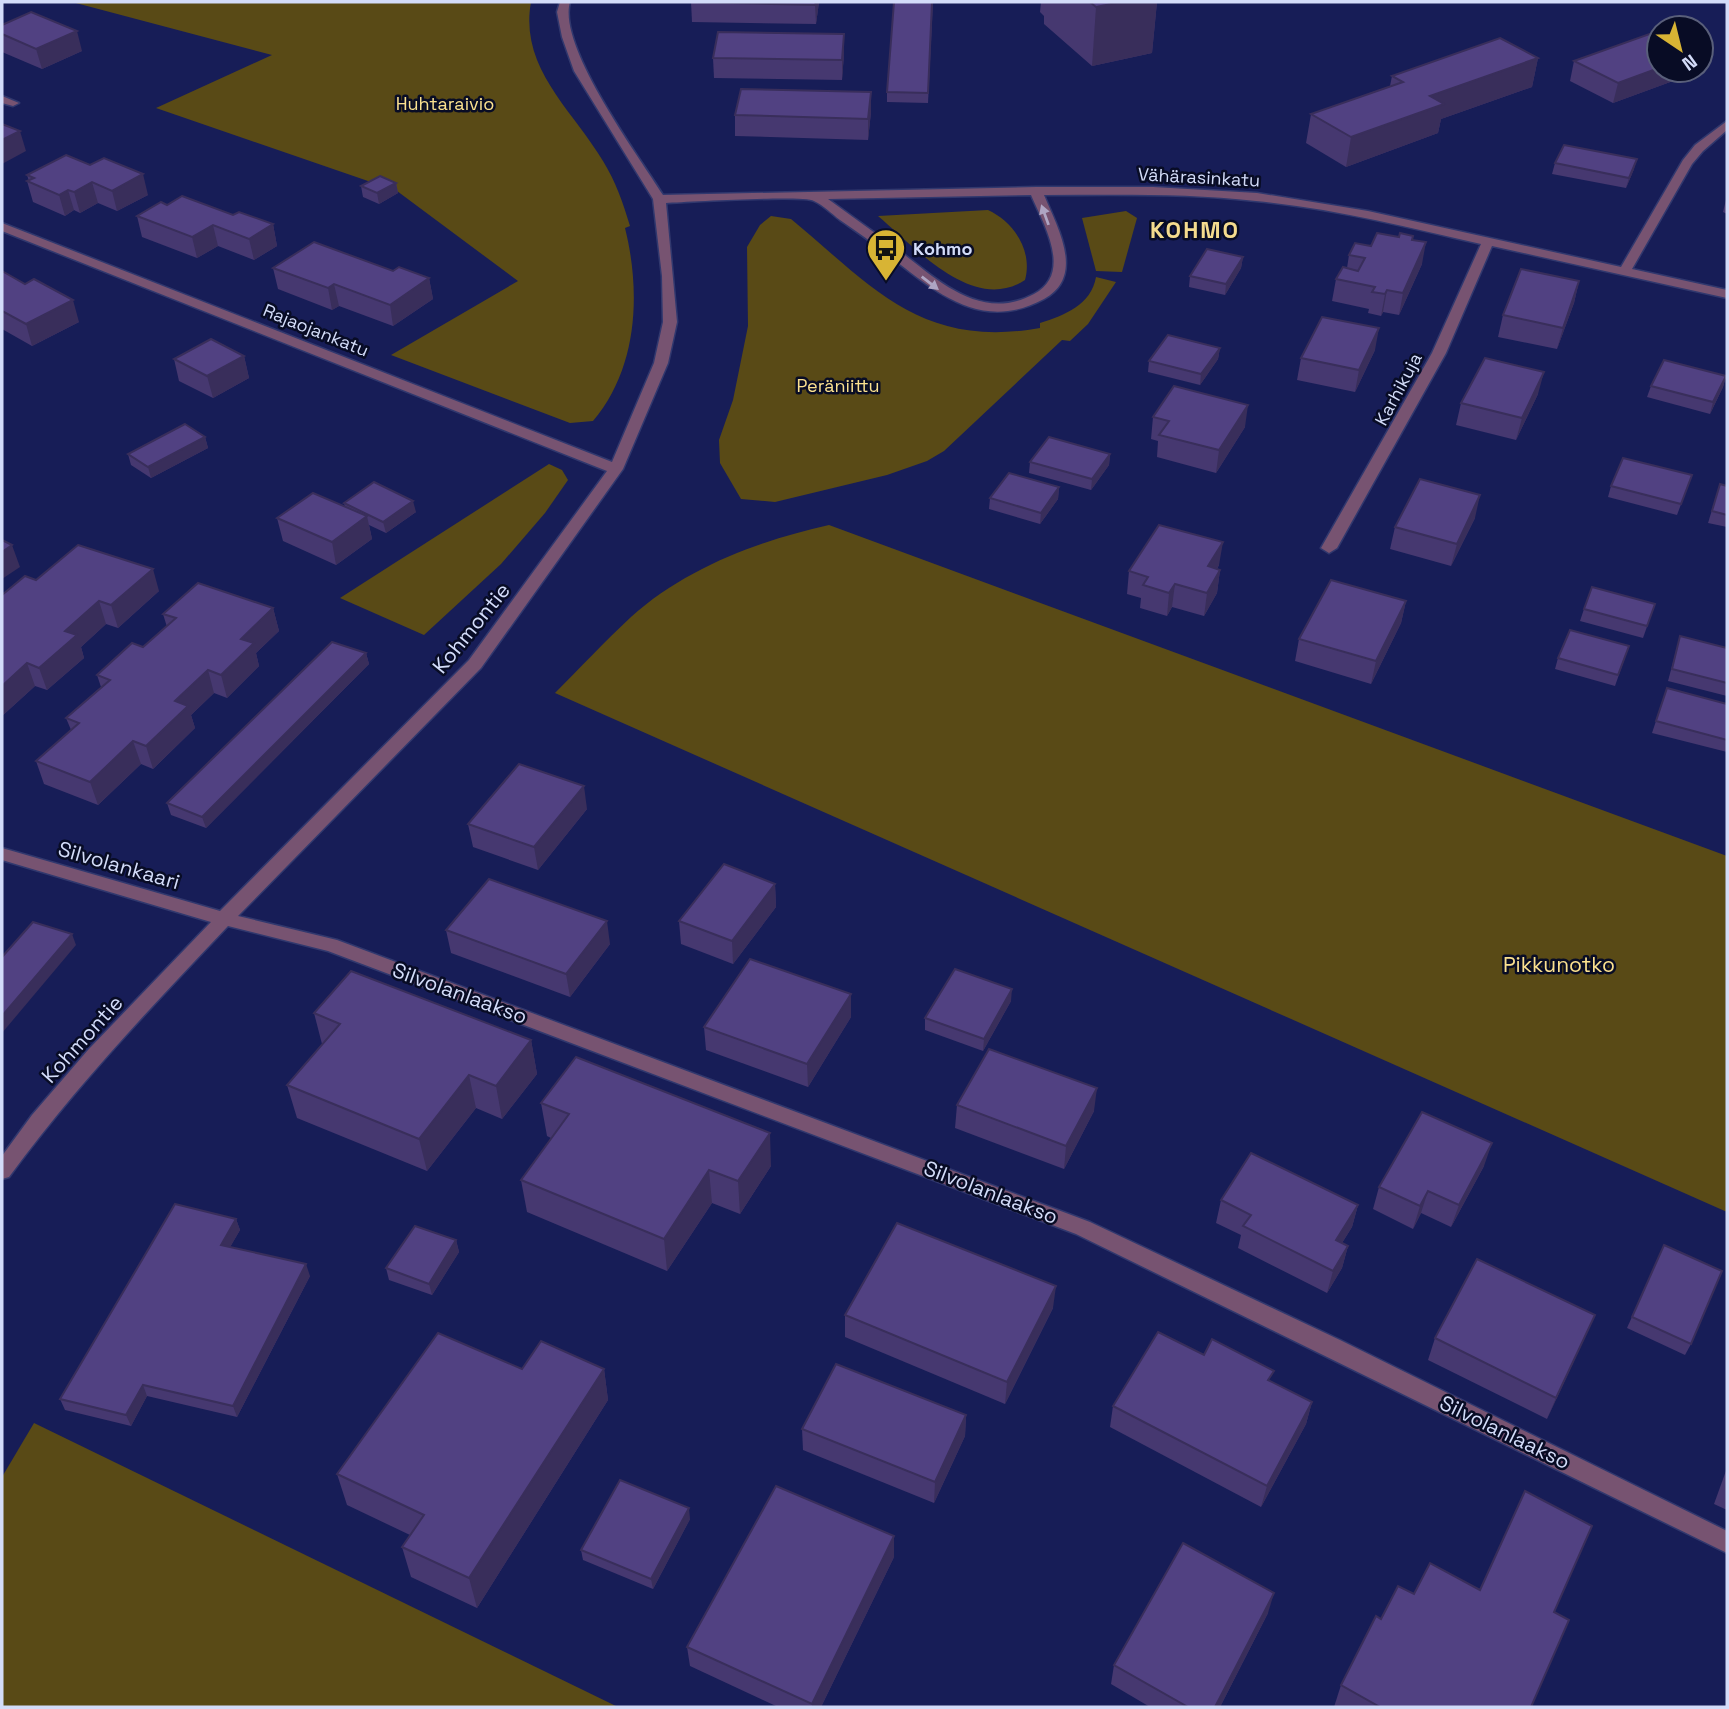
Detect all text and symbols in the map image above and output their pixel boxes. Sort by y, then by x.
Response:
north arrow [1645,14,1715,84]
text: N [1677,49,1702,76]
park label: Huhtaraivio [396,92,494,115]
street label: Vähärasinkatu [1137,162,1261,192]
one-way arrow [1039,205,1050,226]
district label: KOHMO [1150,215,1240,245]
bus stop icon: Kohmo [865,227,907,282]
place label: Kohmo [913,237,973,260]
one-way arrow [921,275,939,290]
street label: Rajaojankatu [260,298,372,362]
street label: Karhikuja [1369,349,1427,429]
park label: Peräniittu [797,374,879,397]
street label: Kohmontie [426,577,516,679]
street label: Silvolankaari [55,835,183,895]
park label: Pikkunotko [1503,951,1615,978]
street label: Silvolanlaakso [389,956,531,1030]
street label: Kohmontie [35,989,129,1089]
street label: Silvolanlaakso [920,1154,1062,1230]
street label: Silvolanlaakso [1435,1389,1575,1475]

